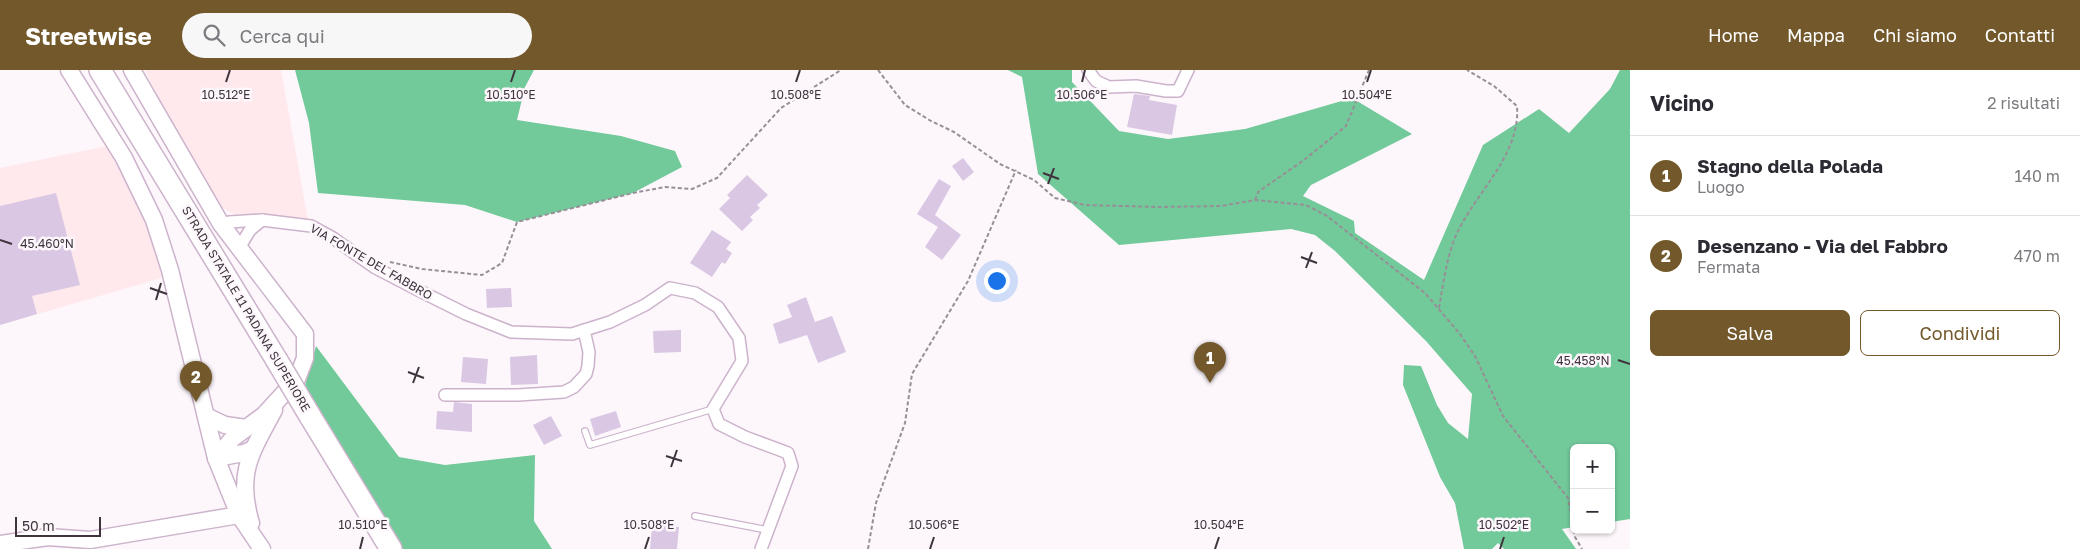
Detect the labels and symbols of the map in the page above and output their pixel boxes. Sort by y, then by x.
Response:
text: 10.512°E [202,87,250,102]
text: 10.510°E [486,87,536,102]
text: 10.508°E [771,87,821,102]
text: 10.506°E [1057,87,1107,102]
text: 10.504°E [1342,87,1392,102]
street label: STRADA STATALE 11 PADANA SUPERIORE [179,203,314,414]
street label: VIA FONTE DEL FABBRO [307,220,435,303]
text: 45.460°N [20,236,74,251]
your location [984,268,1010,294]
pin: 1 [1194,342,1226,383]
text: 45.458°N [1556,353,1610,368]
pin: 2 [180,361,212,402]
scale bar [15,514,101,537]
text: 10.510°E [338,517,388,532]
text: 10.508°E [624,517,674,532]
text: 10.506°E [909,517,959,532]
text: 10.504°E [1194,517,1244,532]
text: 10.502°E [1479,517,1529,532]

